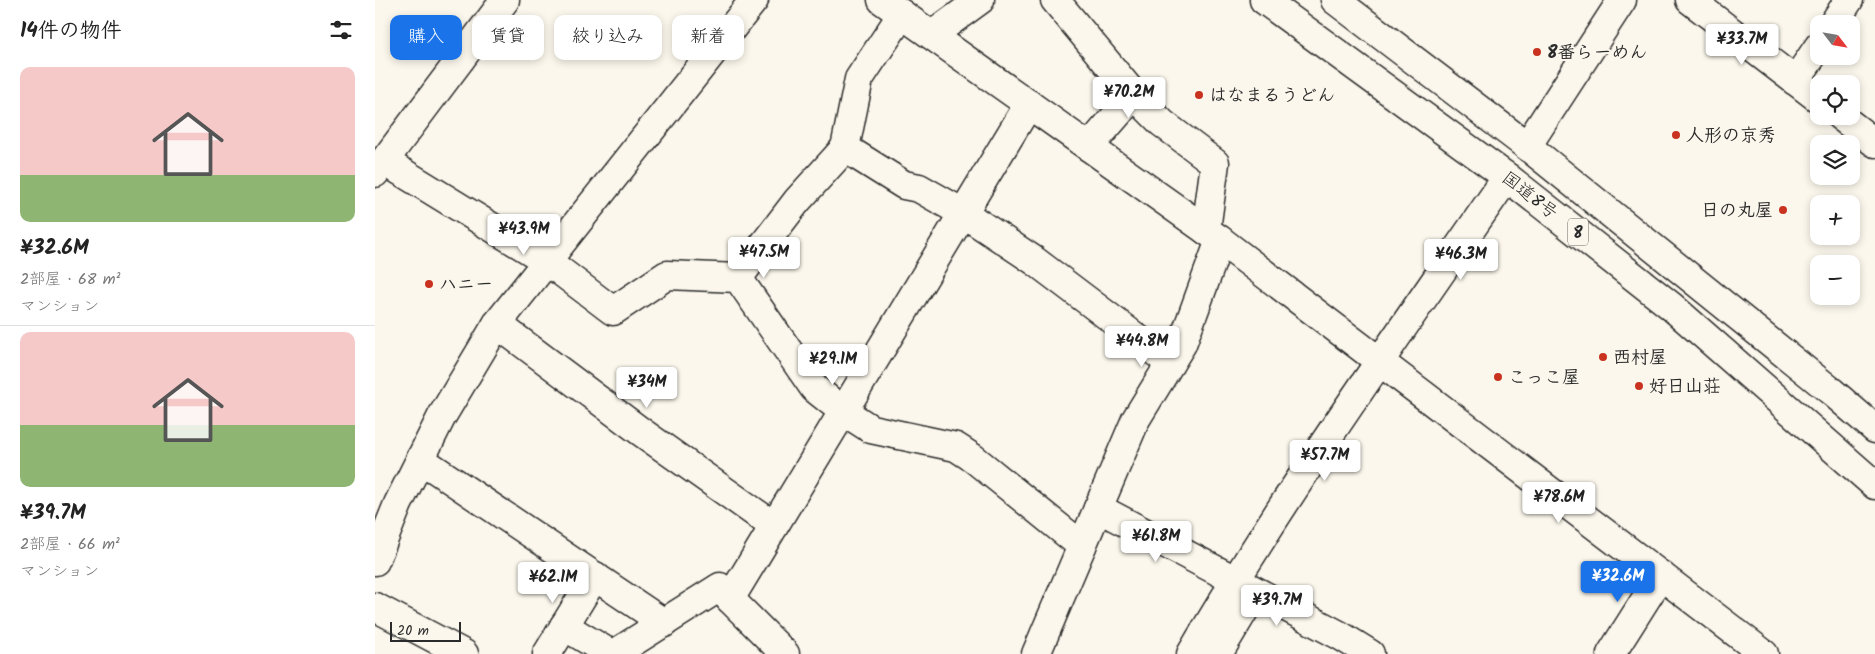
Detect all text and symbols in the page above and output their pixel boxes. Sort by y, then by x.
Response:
text: 14件の物件 [20,15,122,48]
chip: 購入 [390,15,462,60]
chip: 賃貸 [472,15,544,60]
chip: 絞り込み [554,15,662,60]
chip: 新着 [672,15,744,60]
north arrow [1810,15,1860,65]
map controls [1810,15,1860,305]
icon: filters [327,16,355,44]
pin: ¥33.7M [1701,23,1783,66]
text: ¥33.7M [1717,27,1767,52]
place label: 8番らーめん [1547,39,1648,68]
marker: 8番らーめん [1531,46,1543,58]
button: locate [1810,75,1860,125]
pin: ¥70.2M [1088,76,1170,119]
text: ¥70.2M [1104,80,1154,105]
place label: はなまるうどん [1209,82,1335,111]
marker: はなまるうどん [1193,89,1205,101]
icon: home [143,99,233,189]
place label: 人形の京秀 [1686,122,1776,151]
marker: 人形の京秀 [1670,129,1682,141]
button: layers [1810,135,1860,185]
street label: 国道8号 [1495,165,1564,228]
button: + [1810,195,1860,245]
place label: 日の丸屋 [1701,197,1773,226]
marker: 日の丸屋 [1777,204,1789,216]
pin: ¥43.9M [483,214,565,256]
text: ¥43.9M [498,217,550,242]
road number: 8 [1568,218,1588,246]
text: ¥32.6M [20,232,89,265]
pin: ¥47.5M [723,236,805,279]
pin: ¥46.3M [1420,238,1502,281]
text: ¥47.5M [739,240,789,265]
text: ¥46.3M [1435,242,1487,267]
button: − [1810,255,1860,305]
text: 2部屋 · 68 m² [20,267,121,292]
place label: ハニー [439,271,493,300]
marker: ハニー [423,278,435,290]
text: マンション [20,294,99,319]
pin: ¥44.8M [1101,326,1183,368]
text: ¥44.8M [1116,329,1168,354]
pin: ¥29.1M [792,344,874,386]
place label: 西村屋 [1613,344,1667,373]
text: ¥29.1M [809,347,857,372]
marker: 西村屋 [1597,351,1609,363]
place label: こっこ屋 [1508,364,1580,393]
icon: home [143,365,233,455]
pin: ¥34M [617,366,677,409]
text: ¥34M [627,370,667,395]
marker: こっこ屋 [1492,371,1504,383]
place label: 好日山荘 [1649,373,1721,402]
marker: 好日山荘 [1633,380,1645,392]
pin: ¥57.7M [1284,440,1366,482]
text: ¥57.7M [1301,443,1349,468]
pin: ¥78.6M [1518,482,1600,524]
text: ¥78.6M [1533,485,1585,510]
text: ¥39.7M [20,497,86,530]
pin: ¥61.8M [1115,520,1197,563]
text: ¥61.8M [1132,524,1180,549]
text: 2部屋 · 66 m² [20,532,120,557]
text: マンション [20,559,99,584]
pin: ¥32.6M [1577,560,1659,603]
pin: ¥62.1M [512,562,594,604]
text: ¥32.6M [1592,564,1644,589]
text: ¥62.1M [529,565,577,590]
pin: ¥39.7M [1236,584,1318,627]
text: ¥39.7M [1252,588,1302,613]
scale bar [390,619,461,642]
text: 20 m [397,620,429,642]

